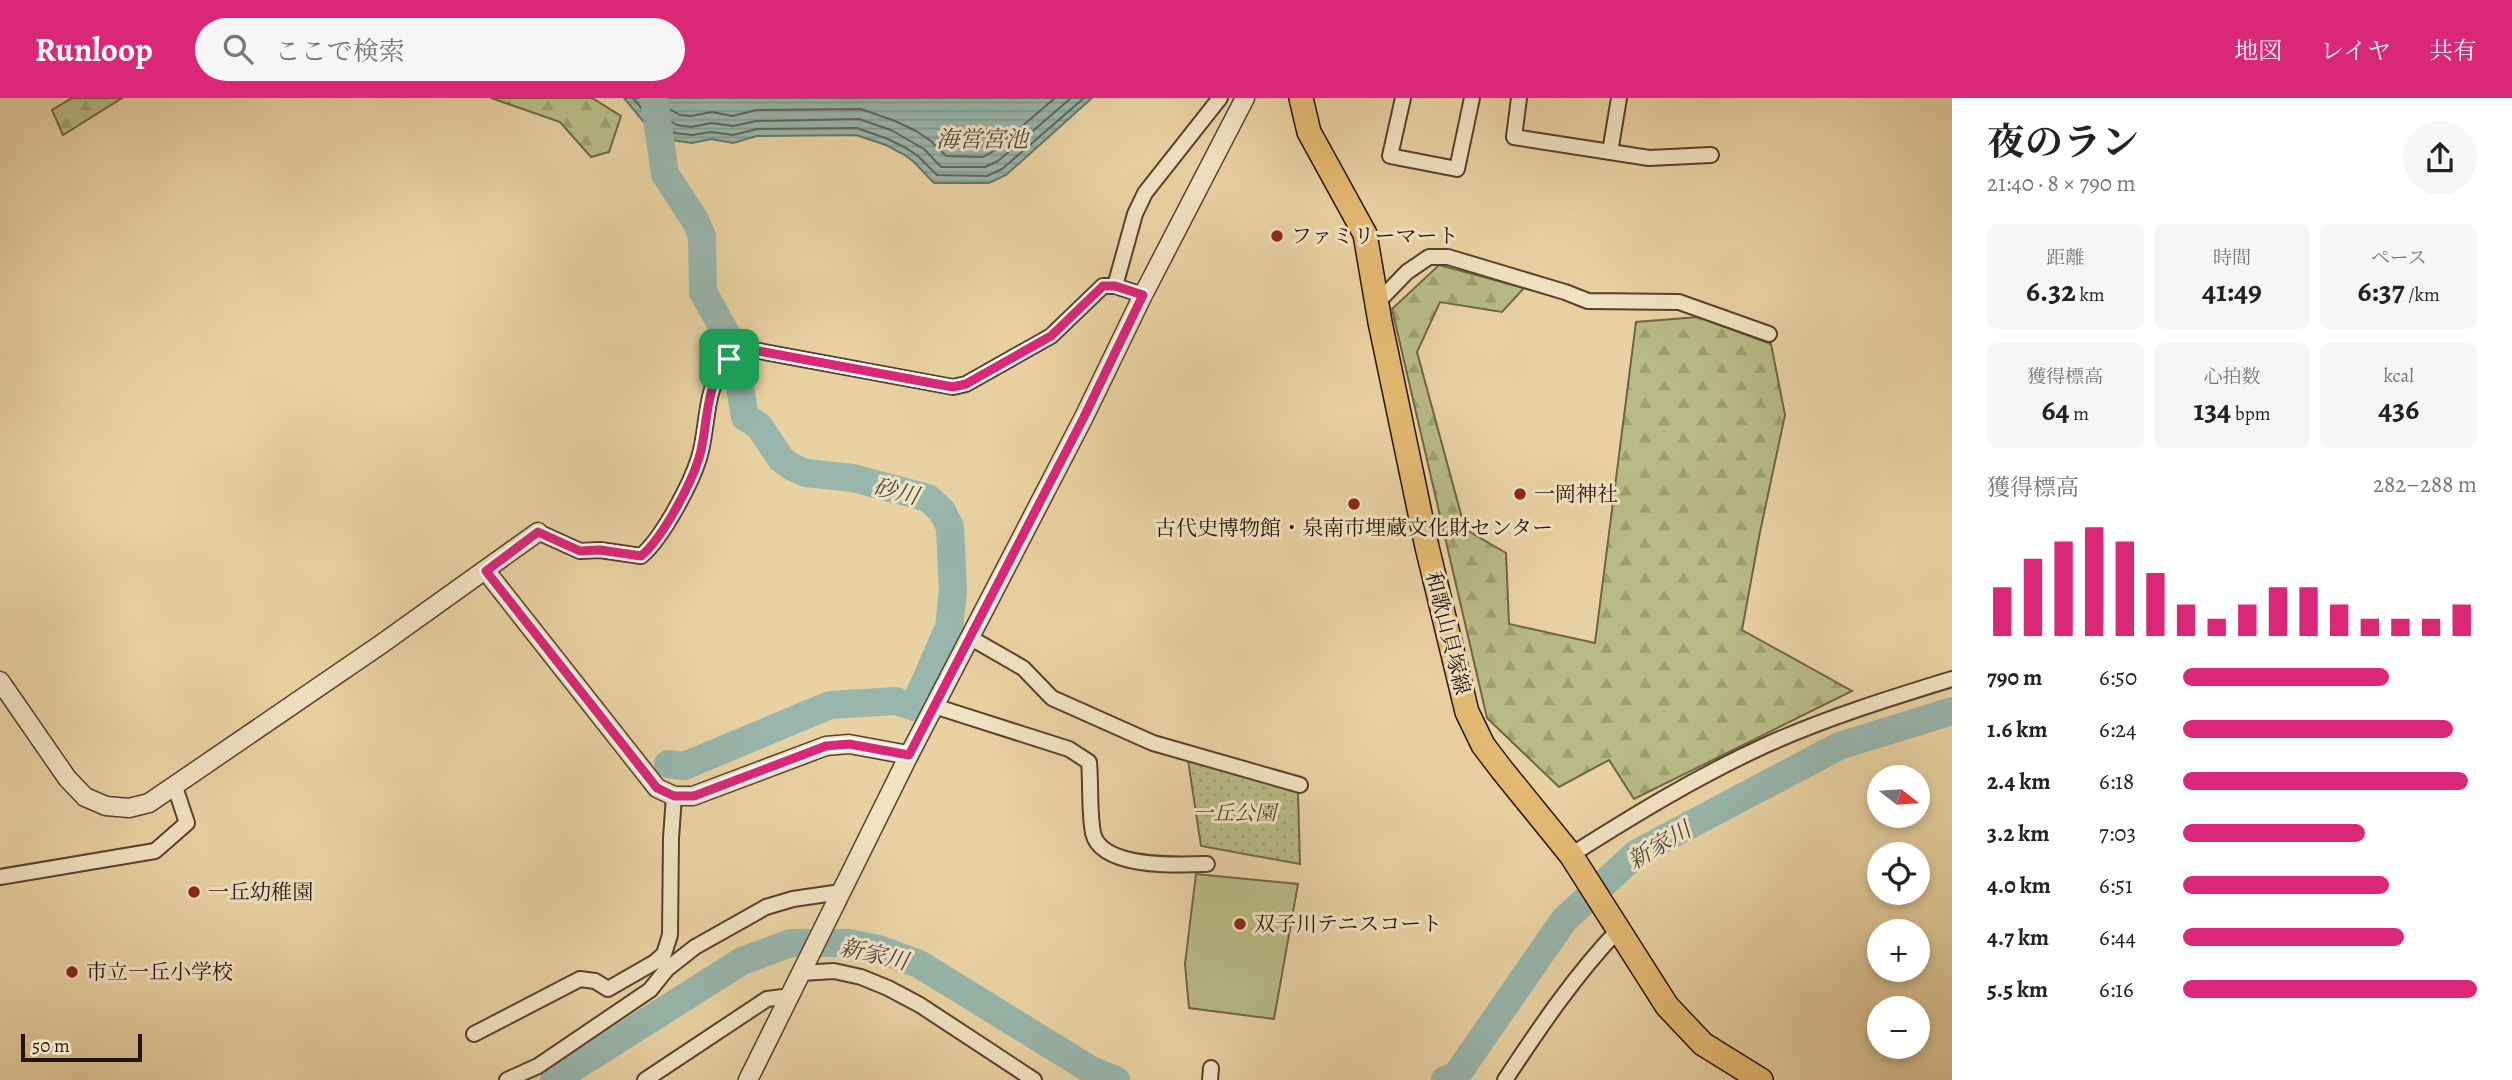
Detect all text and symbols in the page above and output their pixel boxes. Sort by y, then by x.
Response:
search box [195,18,685,81]
text: Runloop [35,27,153,72]
icon: search [219,30,257,68]
text: ここで検索 [275,34,405,69]
text: 地図 [2234,35,2282,67]
text: レイヤ [2320,35,2391,67]
text: 共有 [2429,35,2477,67]
text: 夜のラン [1987,116,2139,168]
button: share [2403,121,2477,195]
water label: 海営宮池 [936,124,1031,155]
text: 21:40 · 8 × 790 m [1987,168,2136,199]
place label: ファミリーマート [1291,222,1459,250]
marker: ファミリーマート [1269,228,1285,244]
text: 距離 [2046,245,2084,271]
text: 時間 [2213,245,2251,271]
text: ペース [2371,245,2427,271]
text: 6.32 [2026,271,2076,311]
text: 41:49 [2202,271,2262,311]
text: 6:37 [2358,271,2404,311]
text: km [2076,282,2105,308]
text: /km [2404,282,2440,308]
pin [699,329,759,389]
icon: arrive [710,340,748,378]
text: kcal [2383,363,2414,389]
text: 獲得標高 [2027,364,2103,390]
text: 心拍数 [2203,364,2261,390]
text: 436 [2378,389,2419,429]
text: 64 [2041,390,2070,430]
text: 134 [2193,390,2231,430]
text: m [2070,401,2089,427]
text: bpm [2231,401,2271,427]
text: 282–288 m [2373,469,2477,500]
water label: 砂川 [870,471,925,513]
text: 獲得標高 [1987,472,2079,503]
place label: 一岡神社 [1534,480,1618,508]
marker: 一岡神社 [1512,486,1528,502]
marker: 古代史博物館・泉南市埋蔵文化財センター [1346,496,1362,512]
place label: 古代史博物館・泉南市埋蔵文化財センター [1155,514,1553,542]
street label: 和歌山貝塚線 [1419,568,1477,698]
text: 790 m [1987,662,2042,693]
text: 6:50 [2099,662,2137,693]
text: 1.6 km [1987,714,2047,745]
text: 6:24 [2099,714,2136,745]
north arrow [1867,765,1930,828]
map controls [1867,765,1930,1059]
text: 2.4 km [1987,766,2050,797]
text: 6:18 [2099,766,2134,797]
park label: 一丘公園 [1192,799,1279,827]
water label: 新家川 [1622,813,1699,876]
text: 3.2 km [1987,818,2050,849]
text: 7:03 [2099,818,2136,849]
button: locate [1867,842,1930,905]
text: 4.0 km [1987,870,2051,901]
text: 6:51 [2099,870,2133,901]
place label: 一丘幼稚園 [208,878,313,906]
marker: 一丘幼稚園 [186,884,202,900]
place label: 双子川テニスコート [1254,910,1442,938]
marker: 双子川テニスコート [1232,916,1248,932]
button: + [1867,919,1930,982]
text: 4.7 km [1987,922,2049,953]
text: 6:44 [2099,922,2136,953]
water label: 新家川 [837,932,914,978]
place label: 市立一丘小学校 [86,958,233,986]
marker: 市立一丘小学校 [64,964,80,980]
text: 5.5 km [1987,974,2048,1005]
text: 6:16 [2099,974,2134,1005]
button: − [1867,996,1930,1059]
scale bar [21,1031,142,1063]
text: 50 m [32,1033,70,1059]

